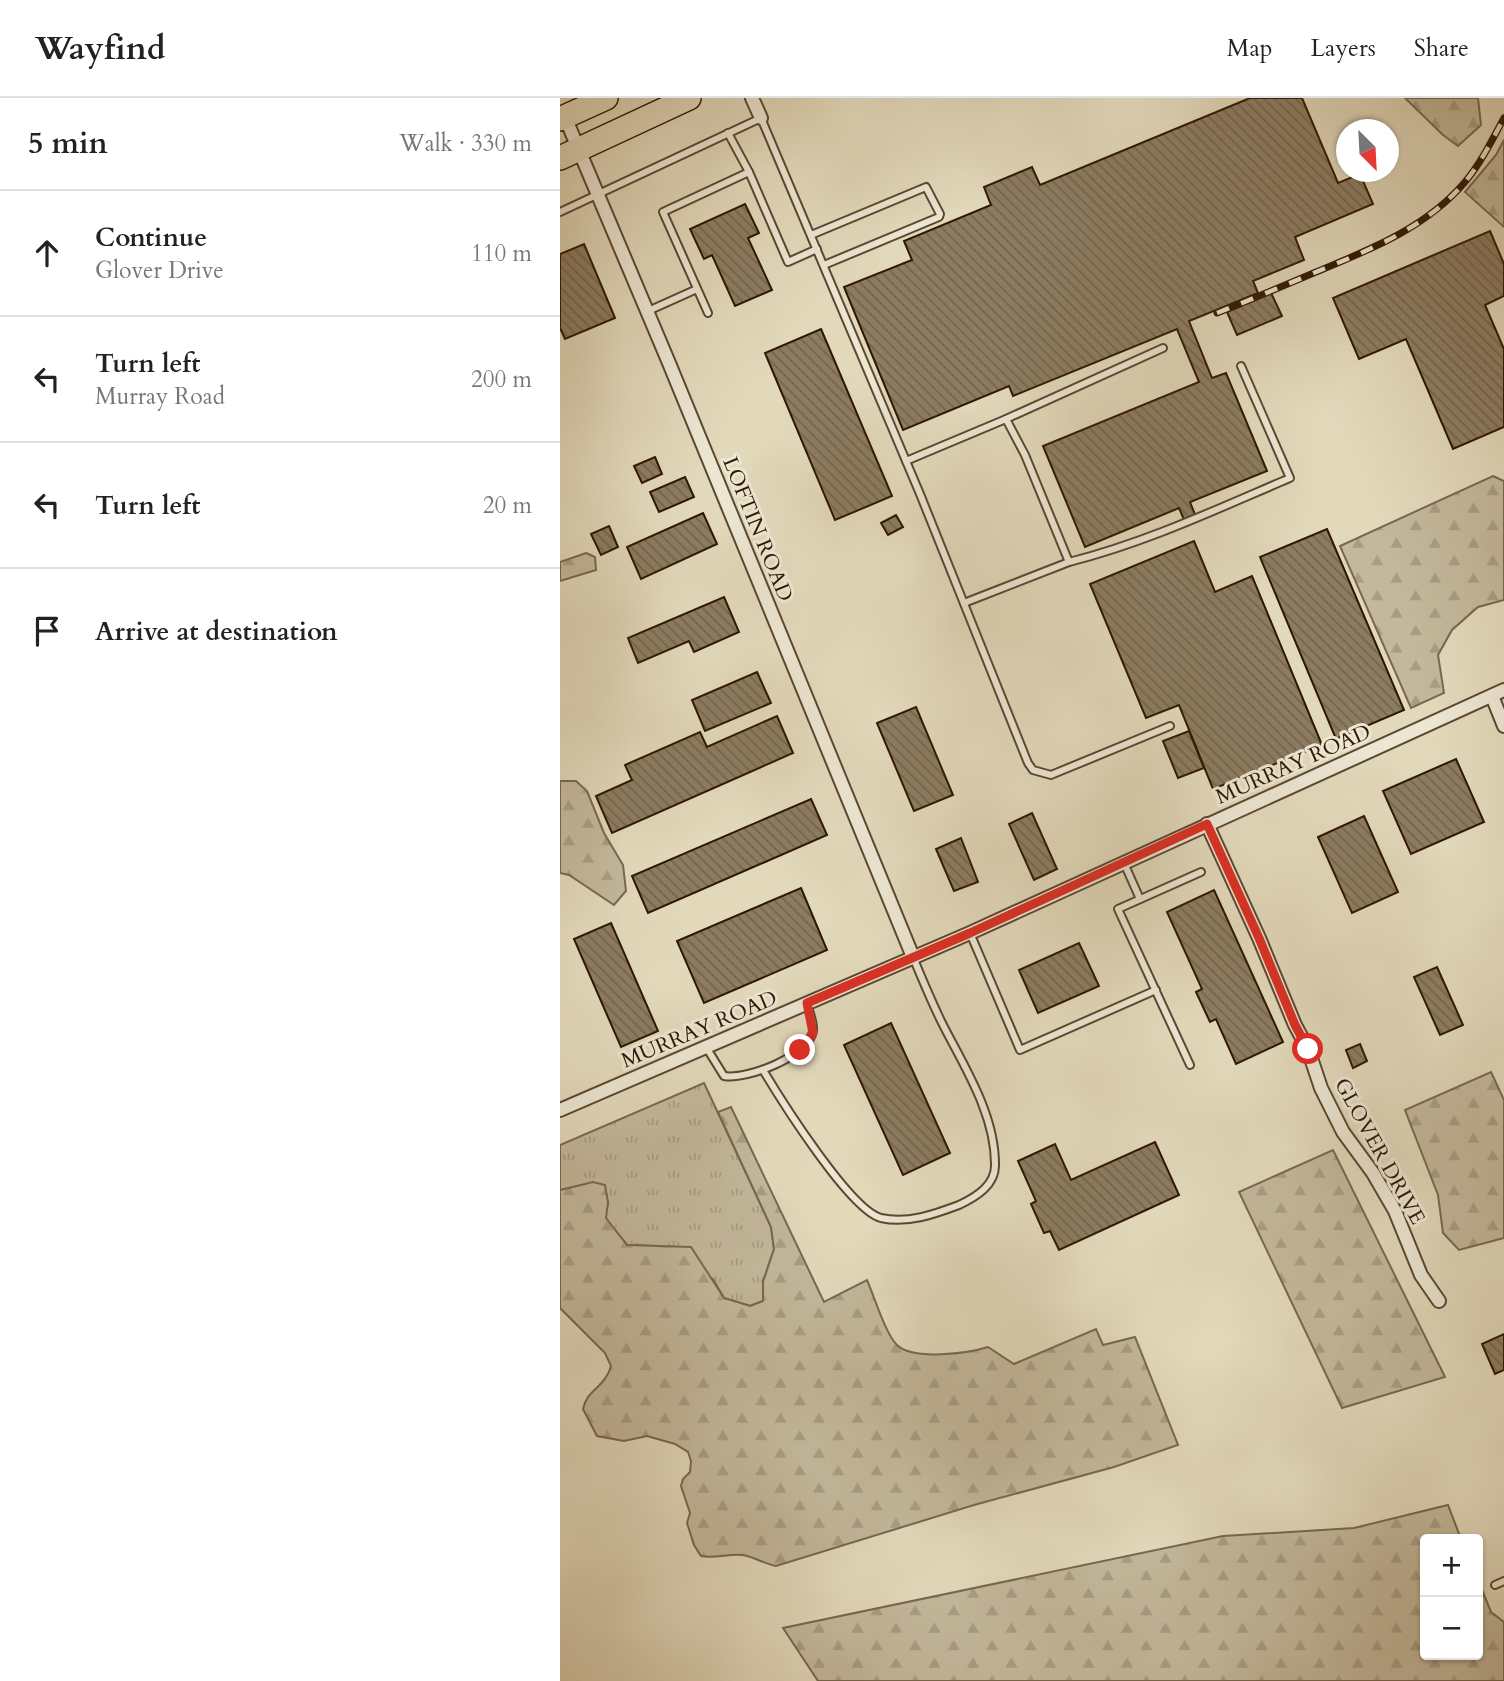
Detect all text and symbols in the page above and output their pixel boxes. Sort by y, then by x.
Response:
text: Wayfind [35,26,166,71]
text: Map [1227,32,1273,65]
text: Layers [1311,32,1376,65]
text: Share [1414,32,1469,65]
north arrow [1336,119,1399,182]
text: 5 min [28,123,108,164]
text: Walk · 330 m [399,128,532,159]
text: Continue [95,220,207,255]
icon: ahead [28,234,66,272]
text: 110 m [471,238,532,269]
text: Glover Drive [95,255,224,286]
text: Turn left [95,346,200,381]
icon: left [28,360,66,398]
text: 200 m [471,364,532,395]
text: Murray Road [95,381,225,412]
street label: LOFTIN ROAD [715,453,800,606]
icon: left [28,486,66,524]
text: Turn left [95,488,200,523]
text: 20 m [483,490,532,521]
icon: arrive [28,612,66,650]
text: Arrive at destination [95,614,338,649]
street label: MURRAY ROAD [1211,717,1375,812]
street label: MURRAY ROAD [617,983,782,1075]
route start [1292,1033,1323,1064]
route end [784,1034,815,1065]
street label: GLOVER DRIVE [1327,1073,1432,1230]
map controls [1420,1534,1483,1660]
button: + [1420,1534,1483,1597]
button: − [1420,1597,1483,1660]

